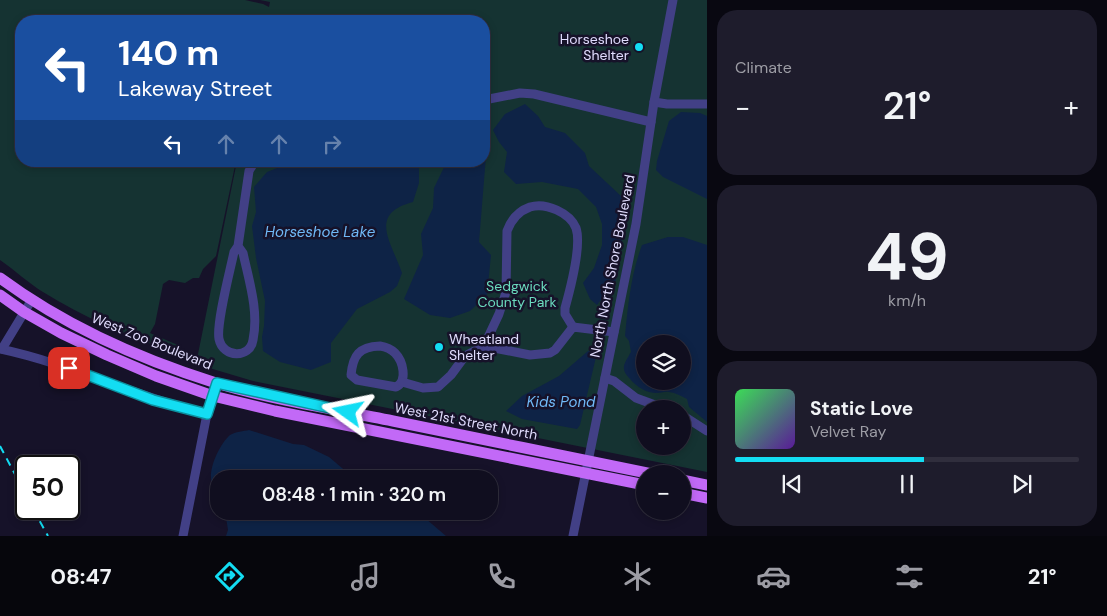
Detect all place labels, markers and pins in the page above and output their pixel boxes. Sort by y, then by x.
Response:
place label: Horseshoe Shelter [560,30,629,64]
marker: Horseshoe Shelter [633,41,645,53]
place label: Wheatland Shelter [449,330,519,364]
marker: Wheatland Shelter [433,341,445,353]
pin [48,347,90,389]

